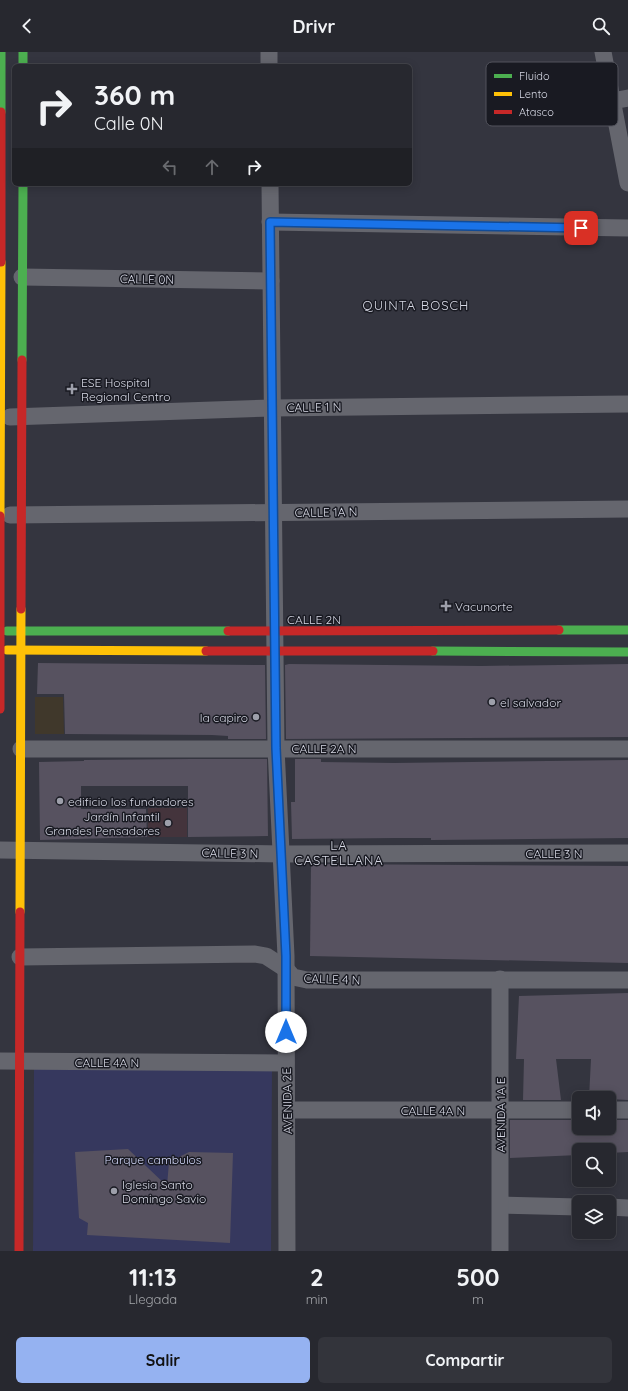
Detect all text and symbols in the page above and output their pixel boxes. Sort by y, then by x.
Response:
icon: back [16,15,38,37]
text: Drivr [293,15,335,38]
icon: search [590,15,612,37]
legend [486,62,618,126]
text: Fluido [519,69,550,83]
text: 360 m [94,77,175,112]
icon: right [28,80,80,132]
text: Lento [519,87,548,101]
text: Atasco [519,105,554,119]
text: Calle 0N [94,112,164,135]
icon: left [159,156,181,178]
icon: ahead [201,156,223,178]
icon: right [243,156,265,178]
pin [564,211,598,245]
icon: arrive [570,217,592,239]
street label: CALLE 0N [120,271,174,287]
district label: QUINTA BOSCH [363,297,469,313]
place label: ESE Hospital Regional Centro [81,375,170,404]
marker: ESE Hospital Regional Centro [66,383,78,395]
street label: CALLE 1 N [286,399,342,415]
street label: CALLE 1A N [295,504,357,520]
place label: Vacunorte [455,599,513,614]
marker: Vacunorte [440,600,452,612]
street label: CALLE 2N [287,612,341,627]
place label: el salvador [500,695,561,710]
marker: el salvador [487,697,497,707]
place label: la capiro [200,710,248,725]
marker: la capiro [251,712,261,722]
street label: CALLE 2A N [292,741,356,756]
place label: edificio los fundadores [68,794,194,809]
marker: edificio los fundadores [55,796,65,806]
place label: Jardín Infantil Grandes Pensadores [45,809,160,838]
marker: Jardín Infantil Grandes Pensadores [163,818,173,828]
district label: LA CASTELLANA [294,837,384,868]
street label: CALLE 3 N [201,845,259,861]
street label: CALLE 3 N [526,846,582,861]
street label: CALLE 4 N [303,971,361,987]
position arrow [265,1011,307,1053]
street label: CALLE 4A N [75,1055,139,1070]
street label: AVENIDA 2E [279,1068,295,1134]
street label: AVENIDA 1A E [493,1077,508,1153]
map controls [572,1091,616,1239]
button: sound [572,1091,616,1135]
street label: CALLE 4A N [401,1103,465,1118]
button: search [572,1143,616,1187]
park label: Parque cambulos [105,1152,202,1167]
place label: Iglesia Santo Domingo Savio [122,1177,206,1206]
marker: Iglesia Santo Domingo Savio [109,1186,119,1196]
button: layers [572,1195,616,1239]
text: 11:13 [129,1262,177,1292]
text: 2 [310,1262,324,1292]
text: 500 [456,1262,500,1292]
text: Llegada [128,1291,177,1307]
text: min [306,1291,328,1307]
text: m [472,1291,484,1307]
button: Salir [16,1337,310,1383]
button: Compartir [318,1337,612,1383]

